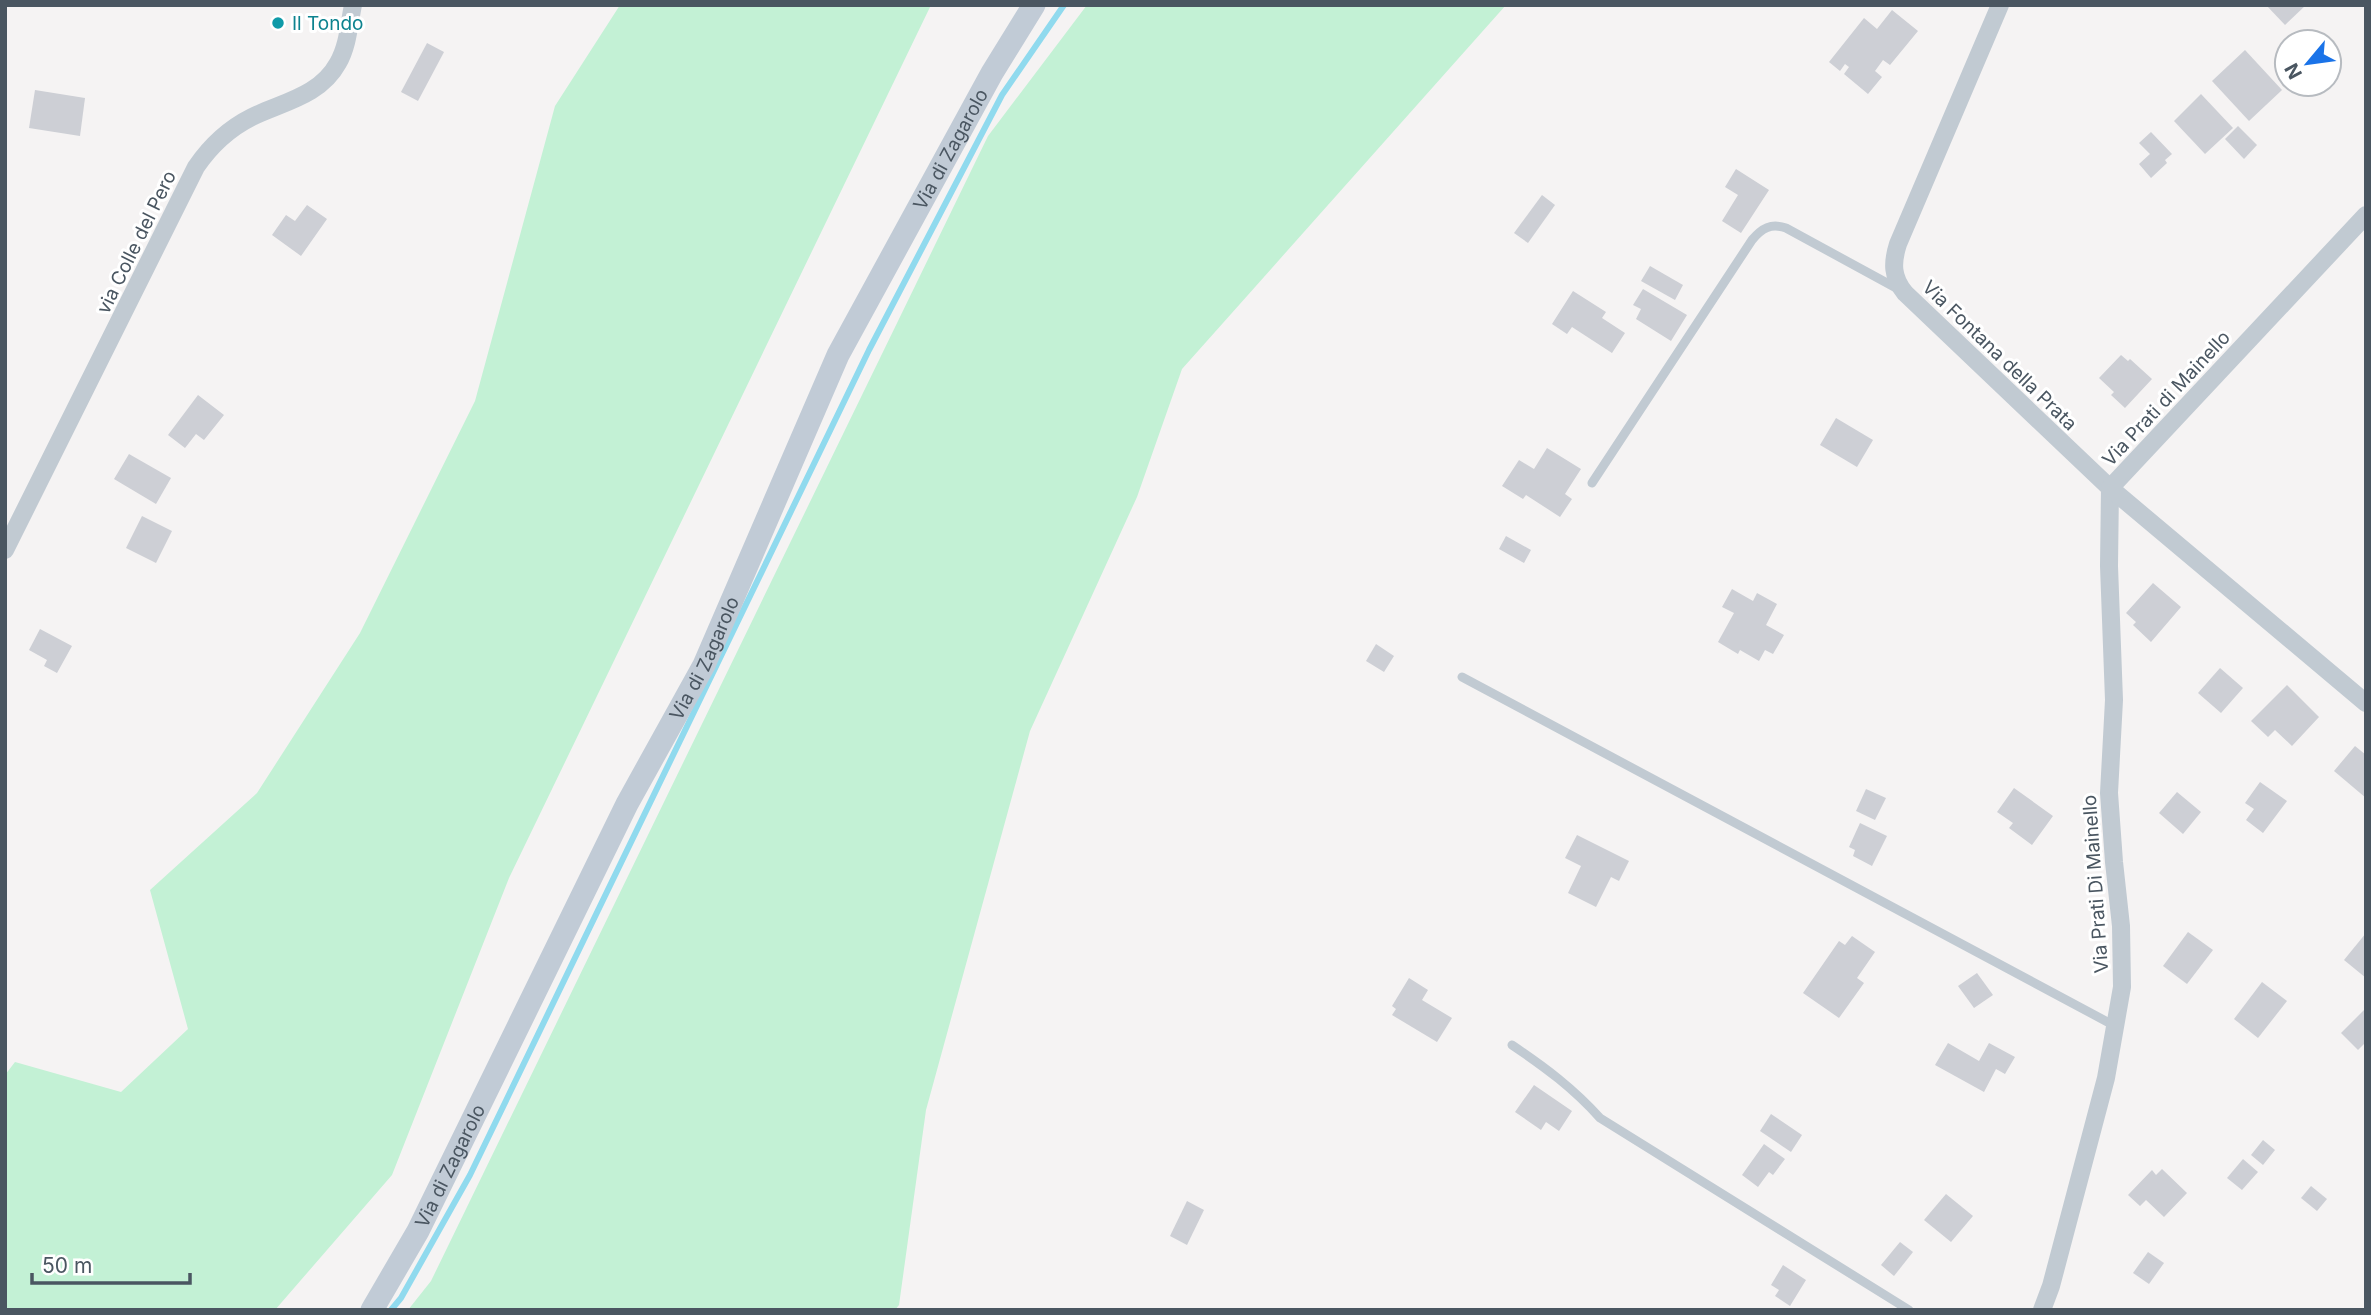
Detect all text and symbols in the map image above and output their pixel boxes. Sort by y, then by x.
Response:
place label: Il Tondo [292,12,363,35]
marker: Il Tondo [270,15,286,31]
north arrow [2273,28,2343,98]
text: N [2280,59,2307,83]
street label: Via di Zagarolo [909,85,993,214]
street label: via Colle del Pero [92,167,181,317]
street label: Via Fontana della Prata [1918,276,2082,435]
street label: Via Prati di Mainello [2098,326,2235,471]
street label: Via di Zagarolo [665,593,744,724]
street label: Via Prati Di Mainello [2078,794,2113,974]
street label: Via di Zagarolo [410,1101,490,1232]
scale bar [32,1242,189,1286]
text: 50 m [42,1253,92,1278]

